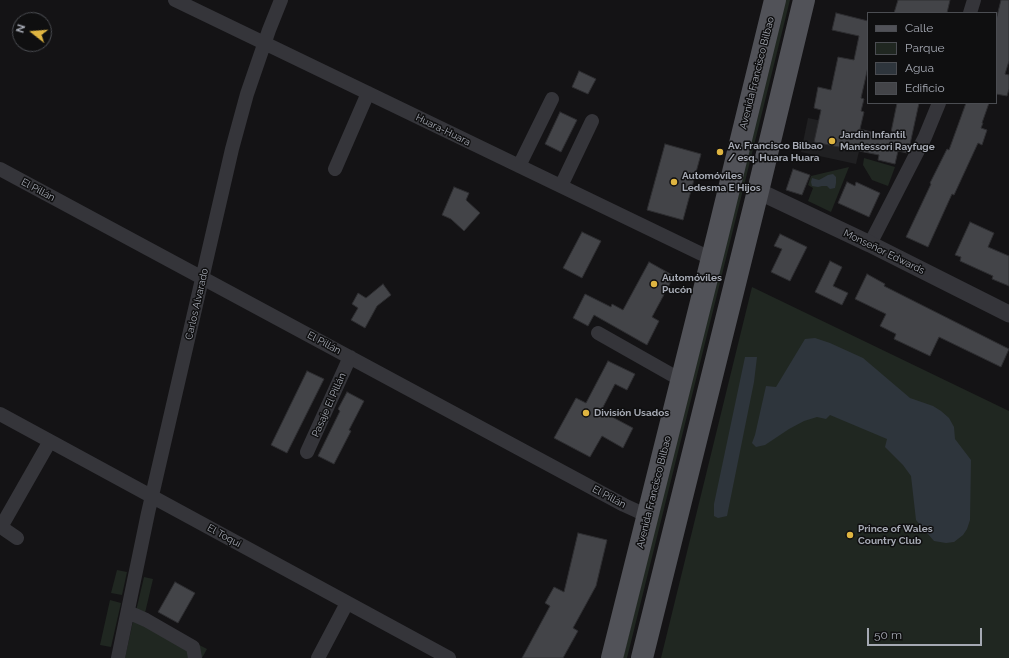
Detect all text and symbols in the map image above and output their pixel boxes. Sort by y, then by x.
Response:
north arrow [12,12,52,52]
legend [867,12,997,104]
street label: Avenida Francisco Bilbao [737,16,777,130]
text: Calle [905,21,933,35]
text: N [14,23,28,35]
text: Parque [905,41,945,55]
text: Agua [905,61,934,75]
text: Edificio [905,81,945,95]
street label: Huara-Huara [414,112,472,148]
place label: Jardin Infantil Mantessori Rayfuge [840,129,935,152]
marker: Jardin Infantil Mantessori Rayfuge [827,136,837,146]
place label: Av. Francisco Bilbao / esq. Huara Huara [728,140,823,164]
marker: Av. Francisco Bilbao / esq. Huara Huara [715,147,725,157]
place label: Automóviles Ledesma E Hijos [682,170,761,194]
street label: El Pillán [19,176,57,204]
marker: Automóviles Ledesma E Hijos [669,177,679,187]
street label: Monseñor Edwards [841,227,927,277]
street label: Carlos Alvarado [183,267,211,341]
place label: Automóviles Pucón [662,272,722,296]
marker: Automóviles Pucón [649,279,659,289]
street label: El Pillán [305,329,343,357]
street label: Pasaje El Pillán [309,371,349,439]
place label: División Usados [594,407,669,419]
marker: División Usados [581,408,591,418]
street label: Avenida Francisco Bilbao [634,435,674,549]
street label: El Pillán [590,483,628,511]
street label: El Toqui [205,522,243,550]
place label: Prince of Wales Country Club [858,523,933,546]
marker: Prince of Wales Country Club [845,530,855,540]
scale bar [869,620,984,646]
text: 50 m [874,628,902,642]

